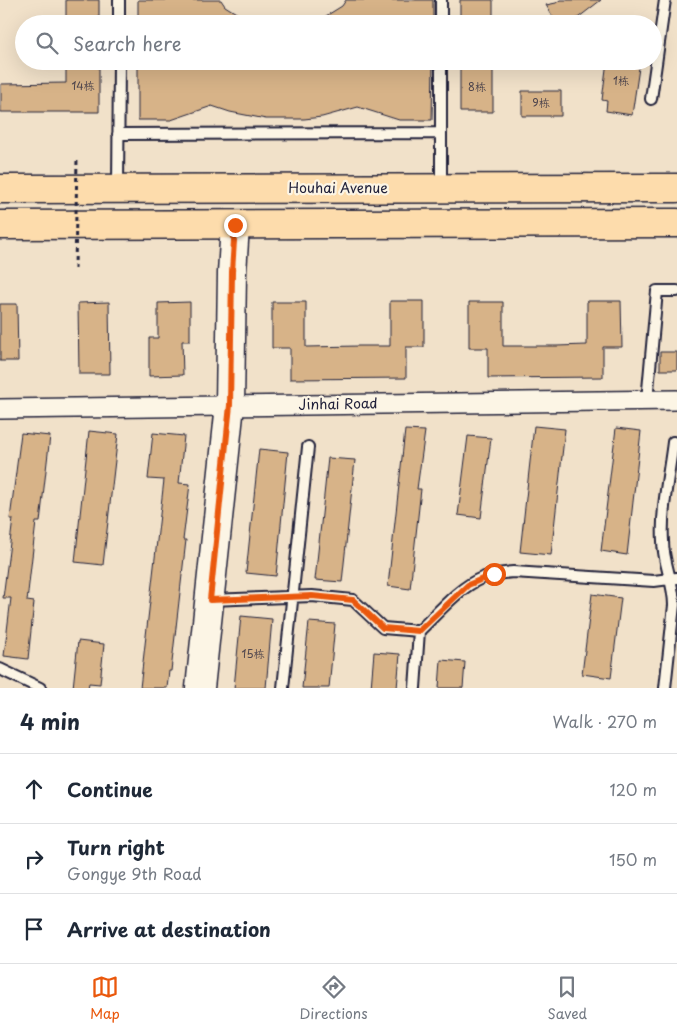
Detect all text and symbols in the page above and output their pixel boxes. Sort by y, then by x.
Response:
search box [15,15,662,70]
icon: search [33,29,61,57]
text: Search here [73,29,182,57]
house number: 1栋 [613,72,629,89]
house number: 14栋 [71,77,95,94]
house number: 8栋 [468,78,486,95]
house number: 9栋 [532,94,550,111]
street label: Houhai Avenue [288,177,388,198]
route end [224,214,247,237]
street label: Jinhai Road [298,392,378,415]
route start [483,563,506,586]
house number: 15栋 [241,645,265,662]
text: 4 min [20,705,80,737]
text: Walk · 270 m [553,709,657,733]
icon: ahead [20,775,48,803]
text: Continue [67,775,153,803]
text: 120 m [610,777,657,801]
text: Turn right [67,833,165,861]
icon: right [20,845,48,873]
text: 150 m [609,847,657,871]
text: Gongye 9th Road [67,861,202,885]
icon: arrive [20,915,48,943]
text: Arrive at destination [67,915,271,943]
tab: Map [90,973,120,1024]
tab: Directions [300,973,368,1024]
tab: Saved [547,973,587,1024]

